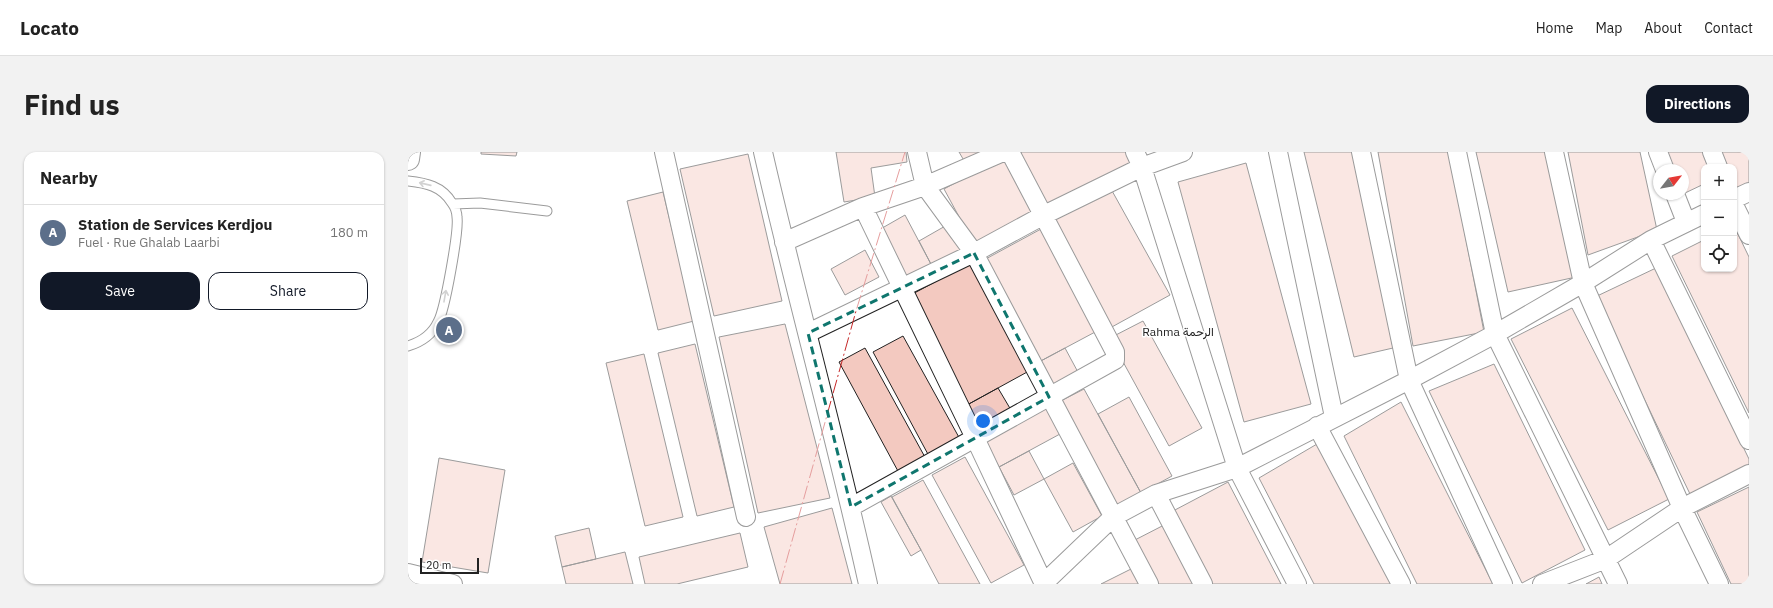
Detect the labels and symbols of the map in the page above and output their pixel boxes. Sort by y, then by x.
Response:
north arrow [1653,164,1689,200]
one-way arrow [419,179,432,187]
one-way arrow [441,290,449,303]
pin: A [436,315,462,345]
district label: Rahma الرحمة [1142,324,1214,340]
your location [973,411,993,431]
scale bar [420,556,479,575]

